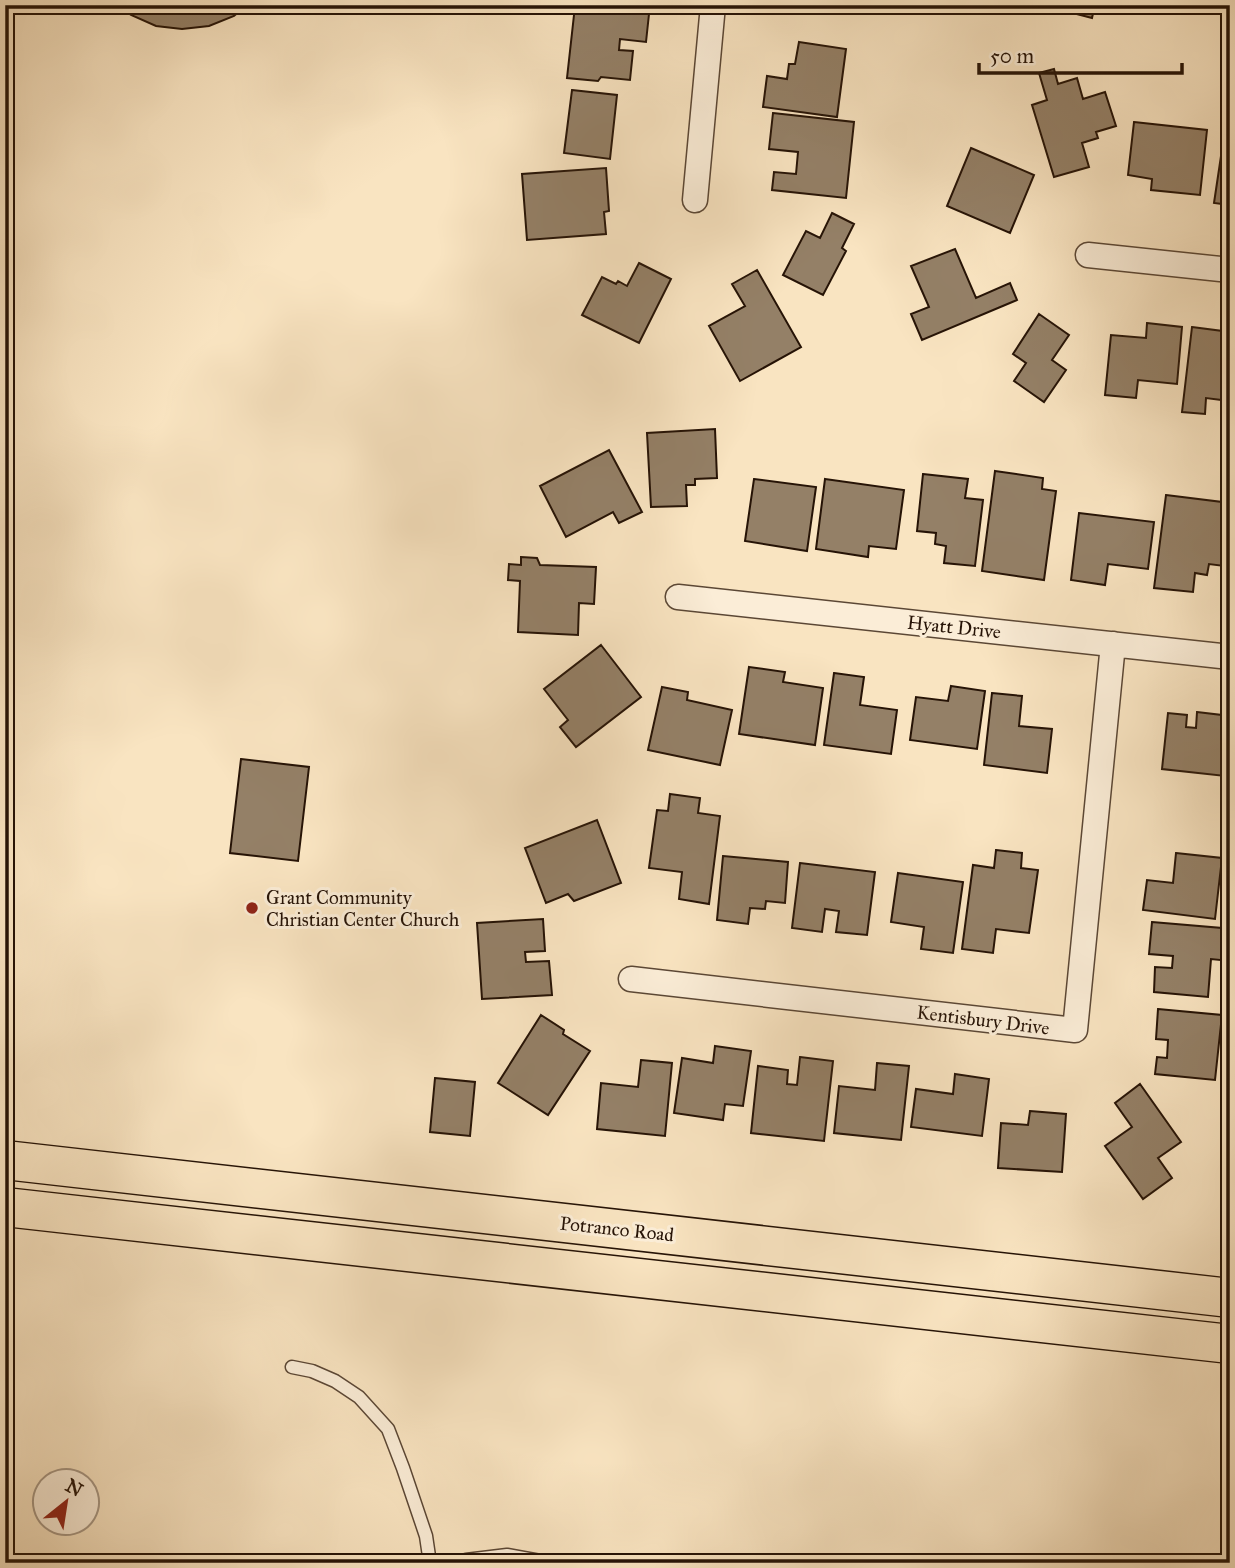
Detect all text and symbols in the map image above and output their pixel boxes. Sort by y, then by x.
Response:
scale bar [979,32,1182,76]
text: 50 m [990,43,1035,69]
street label: Hyatt Drive [906,611,1002,643]
place label: Grant Community Christian Center Church [266,886,460,931]
marker: Grant Community Christian Center Church [244,900,260,916]
street label: Kentisbury Drive [915,1000,1051,1040]
street label: Potranco Road [559,1212,676,1246]
north arrow [32,1466,102,1536]
text: N [62,1474,87,1502]

